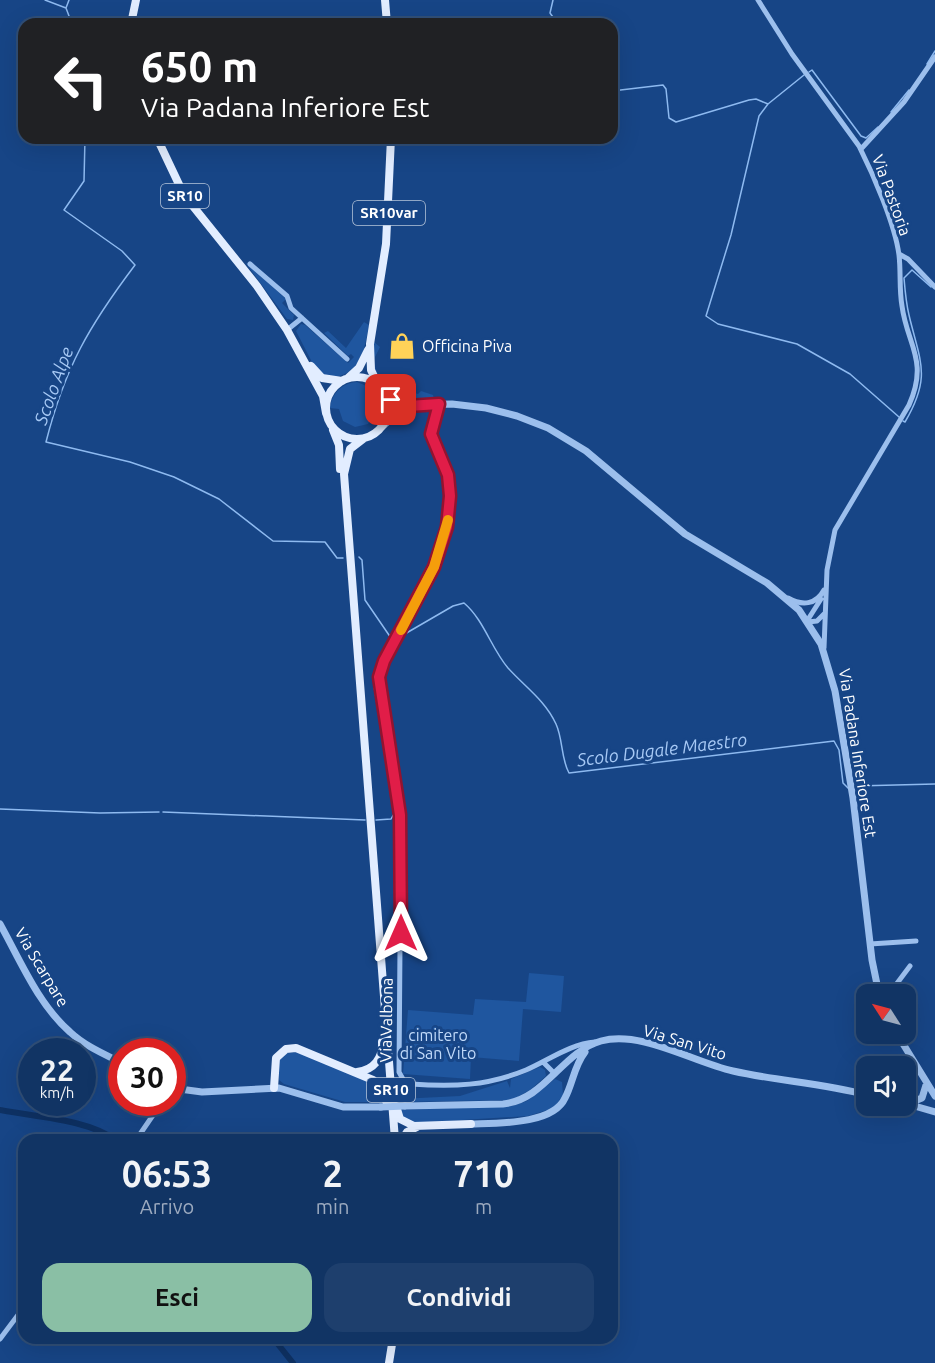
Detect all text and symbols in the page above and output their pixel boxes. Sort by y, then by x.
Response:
icon: left [42,42,120,120]
text: 650 m [141,43,258,90]
text: Via Padana Inferiore Est [141,92,429,122]
street label: Via Pastoria [869,152,915,238]
road number: SR10 [161,184,209,208]
road number: SR10var [353,201,425,225]
shop icon: Officina Piva [387,331,417,361]
place label: Officina Piva [422,337,512,355]
water label: Scolo Alpe [29,344,76,428]
pin [365,374,416,425]
icon: arrive [374,383,407,416]
street label: Via Padana Inferiore Est [836,667,880,840]
water label: Scolo Dugale Maestro [575,729,748,769]
position arrow [369,901,433,965]
street label: Via Scarpare [11,924,73,1010]
street label: Via Valbona [376,977,396,1063]
north arrow [856,984,916,1044]
map controls [856,984,916,1116]
street label: Via San Vito [641,1021,729,1063]
park label: cimitero di San Vito [400,1026,476,1062]
speed limit sign: 30 [108,1038,186,1116]
text: 22 [40,1053,74,1087]
button: sound [856,1056,916,1116]
road number: SR10 [367,1078,415,1102]
text: km/h [40,1084,74,1101]
text: 06:53 [122,1153,212,1194]
text: 2 [322,1153,343,1194]
text: 710 [453,1153,514,1194]
text: Arrivo [140,1195,194,1218]
text: min [316,1195,349,1218]
text: m [475,1195,492,1218]
button: Esci [42,1263,312,1332]
button: Condividi [324,1263,594,1332]

